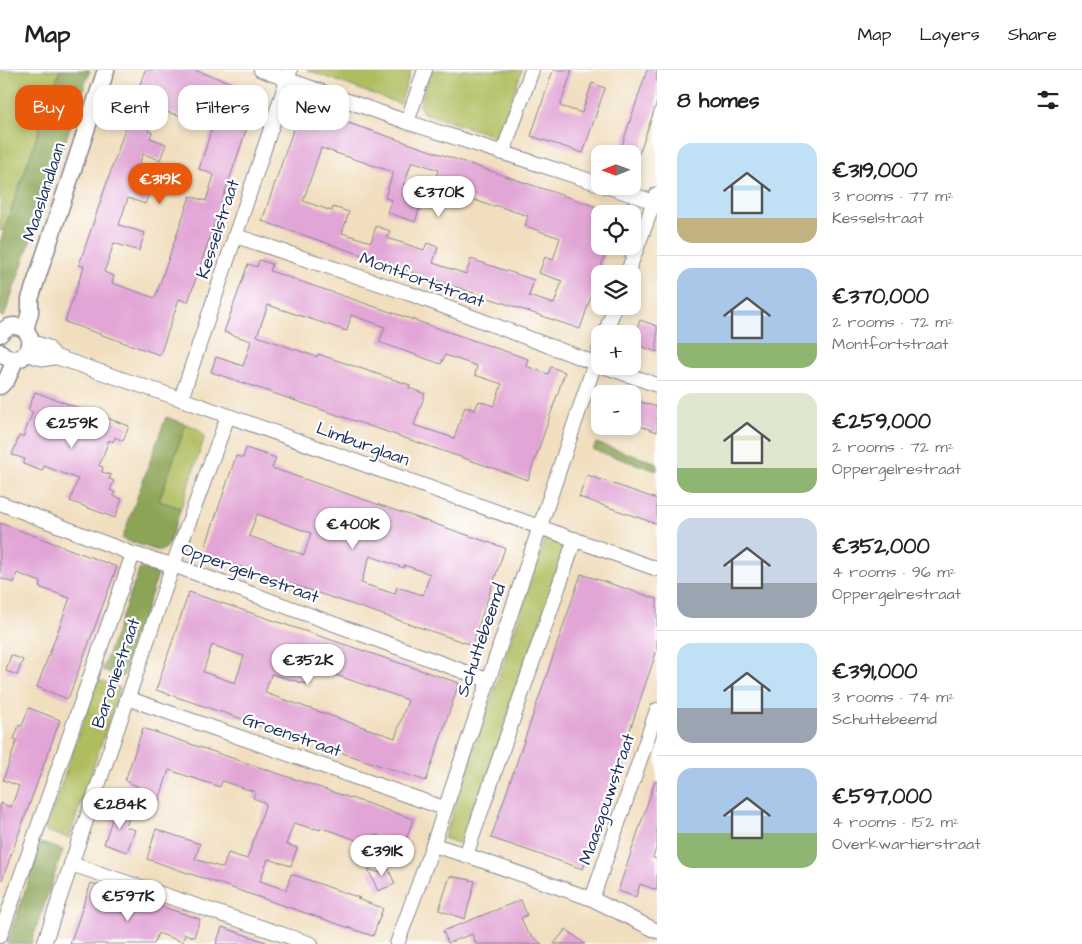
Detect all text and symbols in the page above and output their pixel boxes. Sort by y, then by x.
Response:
text: Map [25,18,70,52]
text: Map [857,22,891,47]
text: Layers [919,22,980,47]
text: Share [1008,22,1057,47]
chip: Buy [15,85,83,130]
chip: Rent [93,85,168,130]
chip: Filters [178,85,268,130]
chip: New [278,85,349,130]
text: 8 homes [677,86,759,115]
icon: filters [1034,86,1062,114]
street label: Maaslandlaan [16,139,72,245]
north arrow [591,145,641,195]
map controls [591,145,641,435]
text: €319,000 [832,156,918,185]
pin: €319K [125,162,195,205]
icon: home [717,163,777,223]
text: €319K [139,168,181,190]
street label: Kesselstraat [190,175,246,282]
pin: €370K [404,176,474,218]
text: €370K [414,181,464,203]
text: 3 rooms · 77 m² [832,185,953,207]
button: locate [591,205,641,255]
text: Kesselstraat [832,207,924,229]
street label: Montfortstraat [356,246,489,314]
button: layers [591,265,641,315]
text: €370,000 [832,282,929,311]
icon: home [717,288,777,348]
text: 2 rooms · 72 m² [832,311,954,333]
button: + [591,325,641,375]
text: Montfortstraat [832,333,949,355]
button: − [591,385,641,435]
pin: €259K [37,406,107,449]
text: €259,000 [832,407,931,436]
text: €259K [46,412,98,434]
icon: home [717,413,777,473]
street label: Limburglaan [312,416,413,473]
text: 2 rooms · 72 m² [832,436,954,458]
text: Oppergelrestraat [832,458,961,480]
pin: €400K [318,508,388,550]
text: €400K [326,513,380,535]
text: €352,000 [832,532,930,561]
street label: Oppergelrestraat [177,536,323,611]
icon: home [717,538,777,598]
text: 4 rooms · 96 m² [832,561,956,583]
street label: Schuttebeemd [450,580,512,700]
text: Oppergelrestraat [832,583,961,605]
street label: Baroniestraat [85,614,147,732]
pin: €352K [273,644,343,686]
text: €352K [282,649,334,671]
text: €391,000 [832,657,918,686]
icon: home [717,663,777,723]
text: 3 rooms · 74 m² [832,686,955,708]
street label: Groenstraat [239,706,345,764]
text: Schuttebeemd [832,708,937,730]
street label: Maasgouwstraat [573,729,642,868]
text: €597,000 [832,782,932,811]
pin: €284K [85,788,155,830]
icon: home [717,788,777,848]
text: €284K [94,793,146,815]
text: 4 rooms · 152 m² [832,811,959,833]
text: Overkwartierstraat [832,833,981,855]
pin: €391K [347,834,417,877]
text: €391K [361,840,403,862]
pin: €597K [93,880,163,922]
text: €597K [102,885,154,907]

